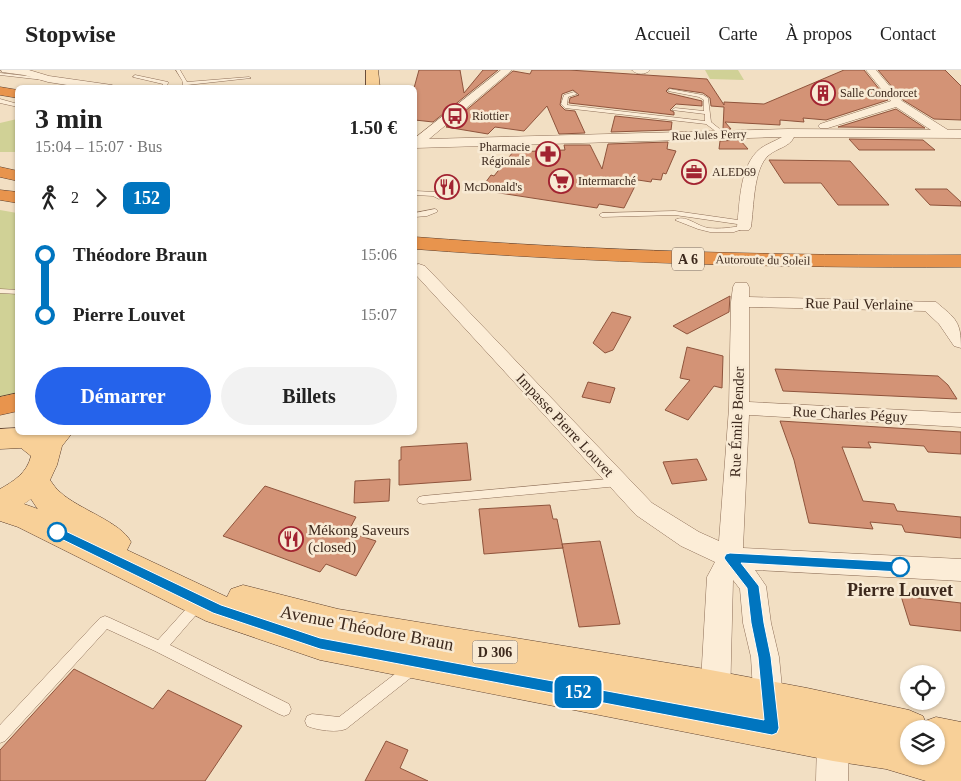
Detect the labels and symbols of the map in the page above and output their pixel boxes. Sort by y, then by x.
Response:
building icon: Salle Condorcet [810,80,836,106]
place label: Salle Condorcet [840,86,918,100]
bus stop icon: Riottier [442,103,468,129]
place label: Riottier [472,109,509,123]
street label: Rue Jules Ferry [671,127,747,143]
place label: Pharmacie Régionale [479,140,530,168]
pharmacy icon: Pharmacie Régionale [535,141,561,167]
office icon: ALED69 [681,159,707,185]
place label: ALED69 [712,165,756,179]
supermarket icon: Intermarché [548,168,574,194]
restaurant icon: McDonald's [434,174,460,200]
place label: Intermarché [578,174,636,188]
place label: McDonald's [464,180,522,194]
road number: A 6 [672,248,704,270]
street label: Autoroute du Soleil [716,252,811,268]
street label: Rue Paul Verlaine [805,295,913,313]
street label: Rue Émile Bender [727,366,747,478]
street label: Impasse Pierre Louvet [513,370,617,480]
street label: Rue Charles Péguy [792,403,908,425]
unlabelled marker [47,522,67,542]
place label: Mékong Saveurs (closed) [308,522,409,556]
restaurant icon: Mékong Saveurs (closed) [278,526,304,552]
marker: Pierre Louvet [890,557,910,577]
place label: Pierre Louvet [847,580,953,600]
street label: Avenue Théodore Braun [279,601,455,655]
road number: D 306 [472,640,518,664]
line badge: 152 [549,676,607,708]

